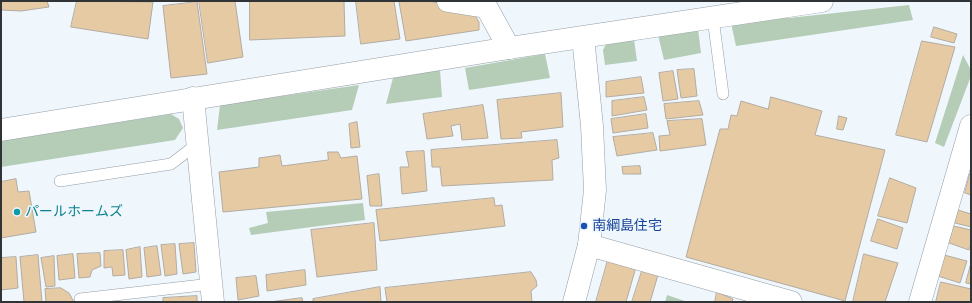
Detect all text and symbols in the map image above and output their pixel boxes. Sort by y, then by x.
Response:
place label: パールホームズ [25,204,123,220]
marker: パールホームズ [12,207,22,217]
place label: 南綱島住宅 [592,218,662,234]
marker: 南綱島住宅 [579,221,589,231]

